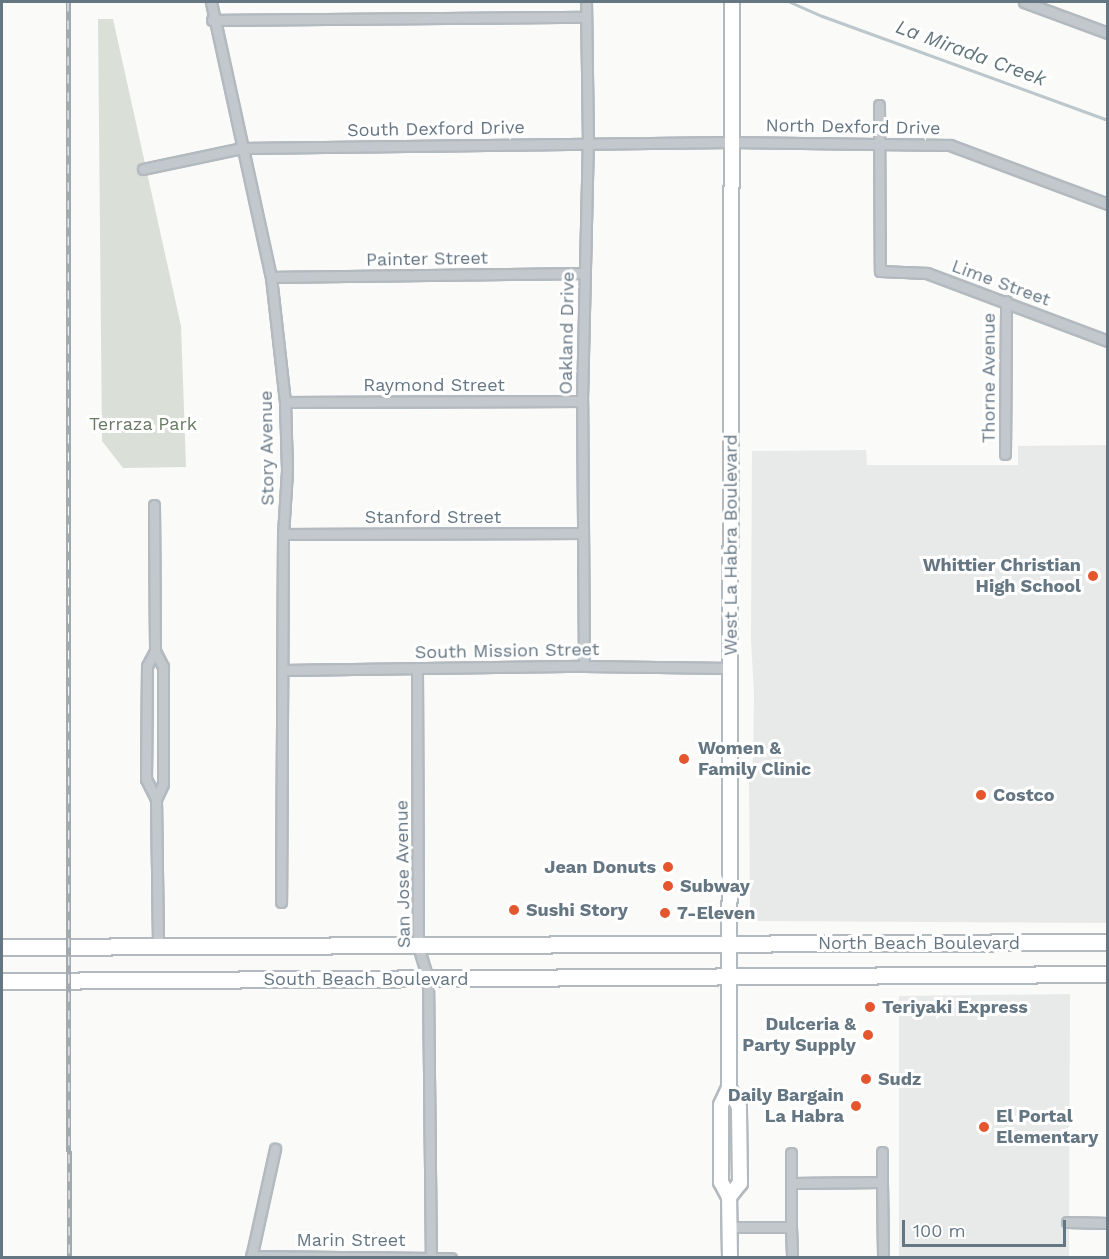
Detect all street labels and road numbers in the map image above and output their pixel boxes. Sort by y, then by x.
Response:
street label: North Dexford Drive [765,115,941,139]
street label: South Dexford Drive [347,117,525,141]
street label: Painter Street [366,247,488,271]
street label: Lime Street [949,255,1053,311]
street label: Oakland Drive [555,271,579,395]
street label: Thorne Avenue [978,312,1000,444]
street label: Raymond Street [363,374,505,396]
street label: Story Avenue [255,390,279,506]
street label: West La Habra Boulevard [720,434,742,656]
street label: Stanford Street [365,506,501,528]
street label: South Mission Street [415,639,599,663]
street label: San Jose Avenue [391,799,415,949]
street label: North Beach Boulevard [818,932,1020,954]
street label: South Beach Boulevard [264,968,468,990]
street label: Marin Street [296,1229,406,1251]

